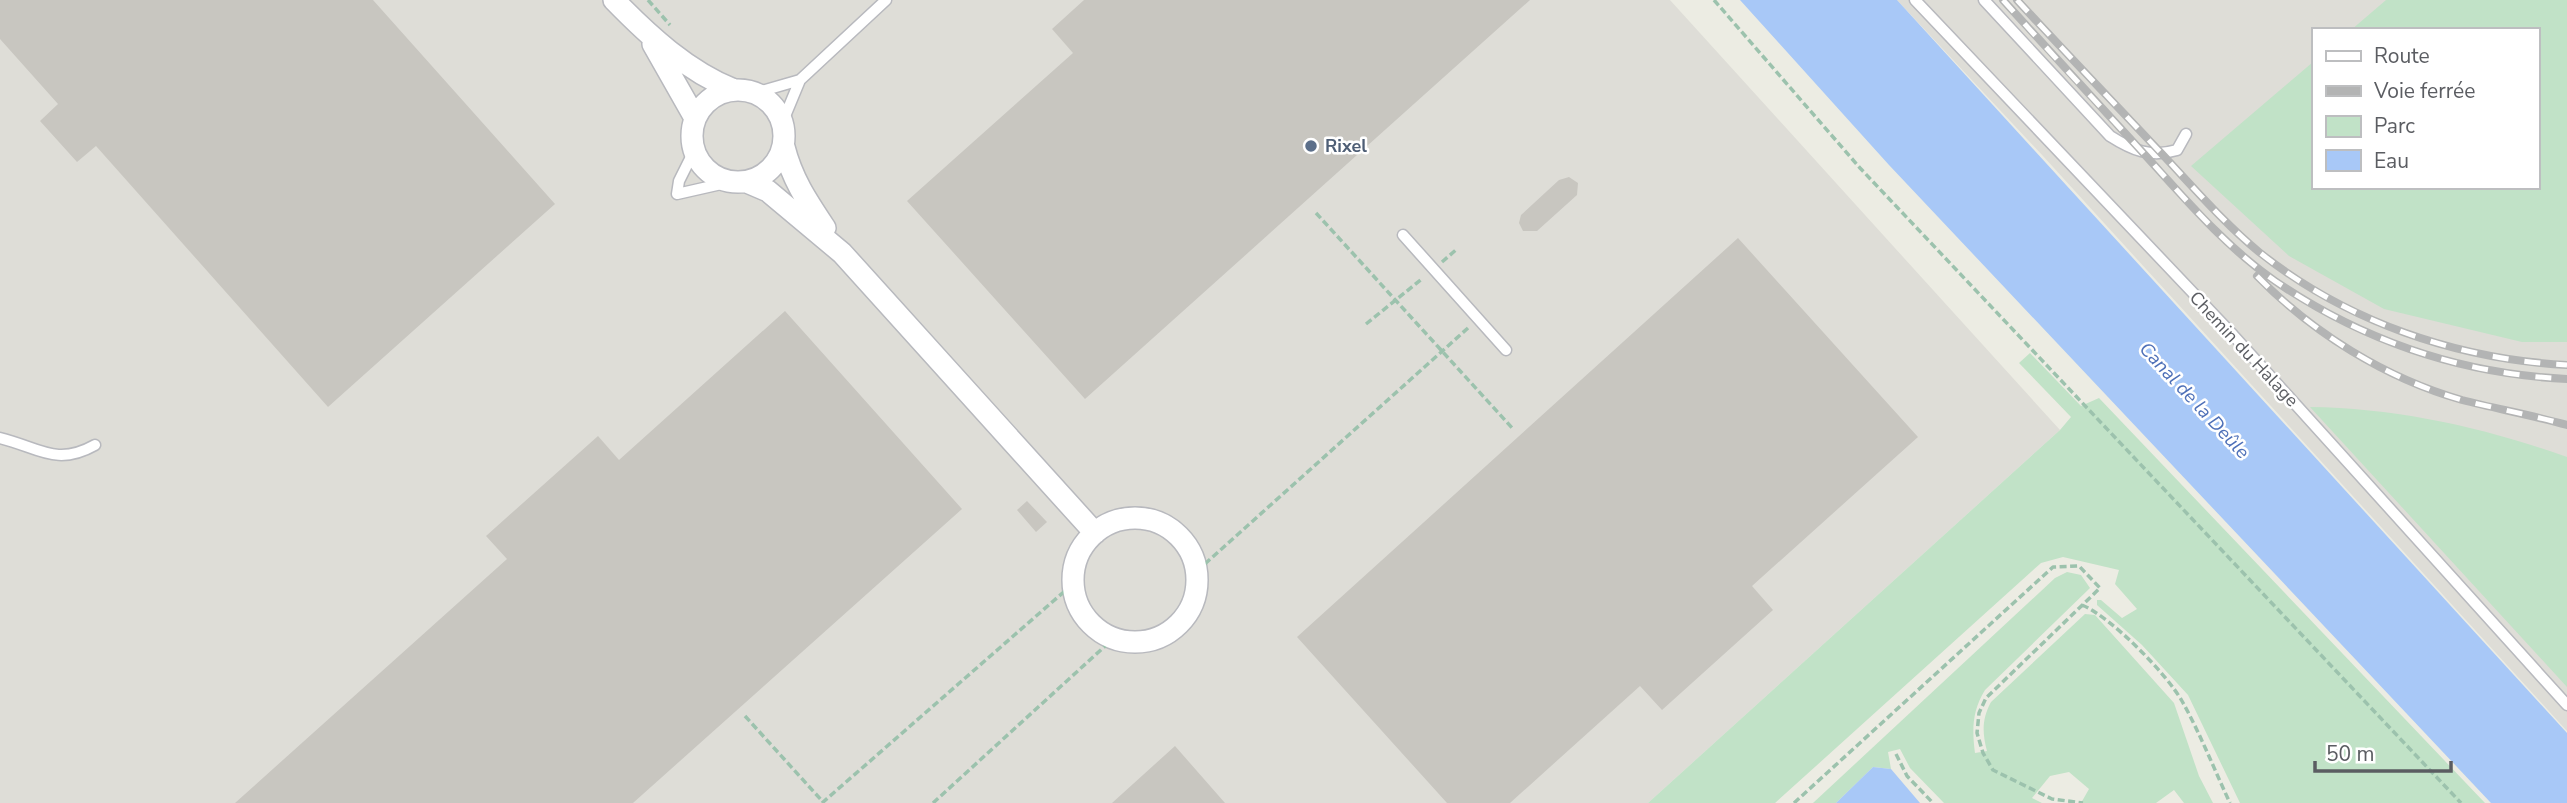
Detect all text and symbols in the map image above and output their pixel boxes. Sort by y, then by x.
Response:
legend [2312,28,2539,189]
text: Route [2374,42,2430,70]
text: Voie ferrée [2373,77,2475,105]
text: Parc [2374,112,2415,140]
place label: Rixel [1325,134,1367,158]
marker: Rixel [1303,138,1319,154]
text: Eau [2374,147,2409,175]
street label: Chemin du Halage [2184,286,2304,412]
water label: Canal de la Deûle [2133,337,2255,465]
scale bar [2315,730,2452,774]
text: 50 m [2326,740,2375,768]

